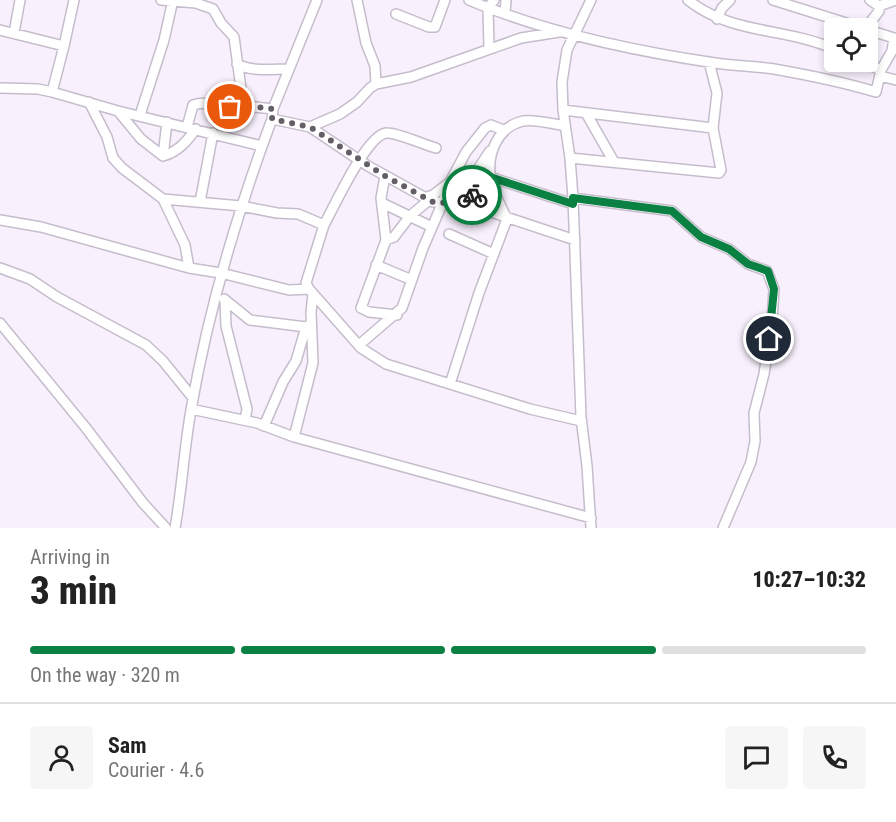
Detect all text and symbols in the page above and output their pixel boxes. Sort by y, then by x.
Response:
map controls [824,18,878,72]
button: locate [824,18,878,72]
pin [204,81,255,132]
icon: bag [213,90,246,123]
courier [442,165,502,225]
icon: bike [456,179,489,212]
pin [743,313,794,364]
icon: home [752,322,785,355]
text: Arriving in [30,545,110,569]
text: 10:27–10:32 [752,567,866,592]
text: 3 min [30,568,117,614]
text: On the way · 320 m [30,663,180,687]
button: person [30,726,93,789]
button: chat [725,726,788,789]
button: phone [803,726,866,789]
text: Sam [108,733,147,758]
text: Courier · 4.6 [108,758,204,782]

